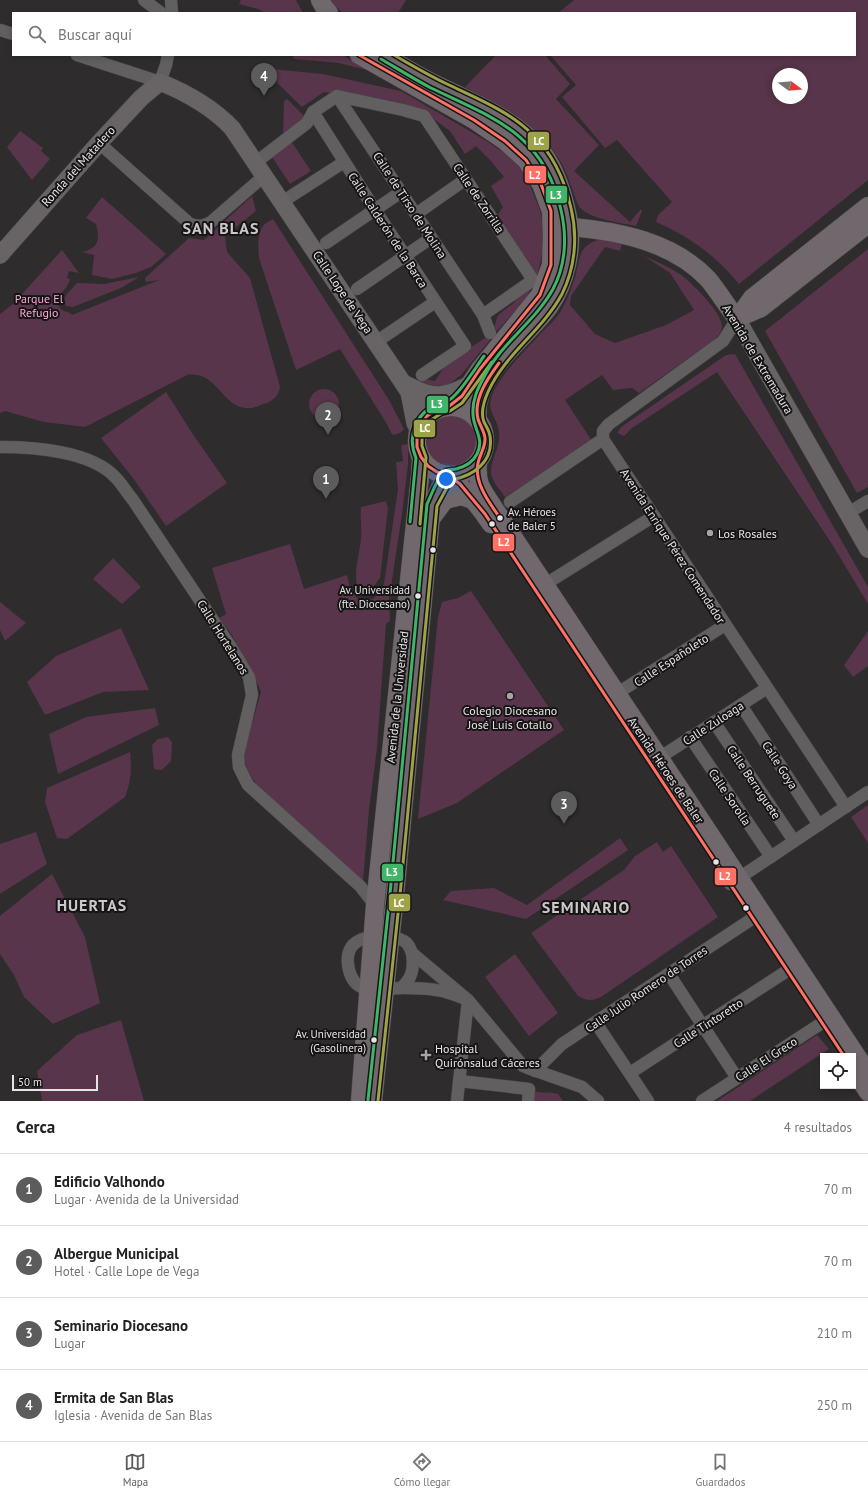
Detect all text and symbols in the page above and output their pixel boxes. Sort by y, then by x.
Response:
search box [12,12,856,56]
icon: search [26,23,48,45]
text: Buscar aquí [58,25,132,44]
pin: 4 [251,63,277,96]
north arrow [772,68,808,104]
street label: Ronda del Matadero [38,123,118,209]
line badge: LC [527,131,550,151]
text: LC [534,134,544,148]
street label: Calle de Tirso de Molina [370,149,450,261]
street label: Calle de Zorrilla [450,160,508,236]
line badge: L2 [524,165,547,184]
text: L2 [529,168,541,182]
street label: Calle Calderón de la Barca [345,169,431,291]
line badge: L3 [545,185,568,204]
text: L3 [550,188,562,202]
district label: SAN BLAS [183,218,259,238]
street label: Calle Lope de Vega [310,248,376,336]
park label: Parque El Refugio [15,291,64,320]
street label: Avenida de Extremadura [719,302,797,416]
line badge: L3 [426,395,449,414]
text: L3 [431,397,443,411]
pin: 2 [315,402,341,435]
line badge: LC [413,419,436,438]
text: LC [420,421,430,435]
pin: 1 [313,466,339,499]
street label: Avenida Enrique Pérez Comendador [617,466,729,626]
your location [436,469,456,489]
place label: Av. Héroes de Baler 5 [508,505,556,533]
marker: Av. Héroes de Baler 5 [495,513,505,523]
unlabelled marker [487,519,497,529]
place label: Los Rosales [718,526,777,541]
marker: Los Rosales [705,528,715,538]
line badge: L2 [492,533,515,552]
text: L2 [498,535,510,549]
unlabelled marker [428,545,438,555]
place label: Av. Universidad (fte. Diocesano) [339,583,410,611]
marker: Av. Universidad (fte. Diocesano) [413,591,423,601]
street label: Calle Hortelanos [194,597,252,677]
street label: Avenida de la Universidad [383,630,411,764]
street label: Calle Españoleto [631,630,711,690]
marker: Colegio Diocesano José Luis Cotallo [505,691,515,701]
street label: Calle Zuloaga [680,698,746,748]
place label: Colegio Diocesano José Luis Cotallo [463,703,557,732]
street label: Avenida Héroes de Baler [625,714,707,826]
street label: Calle Goya [759,738,801,792]
street label: Calle Berruguete [724,742,784,822]
street label: Calle Sorolla [706,766,754,828]
pin: 3 [551,791,577,824]
unlabelled marker [711,857,721,867]
line badge: L3 [381,863,404,882]
text: L3 [386,865,398,879]
line badge: L2 [714,867,737,886]
text: L2 [719,869,731,883]
line badge: LC [388,893,411,912]
district label: HUERTAS [57,895,127,915]
text: LC [394,896,404,910]
district label: SEMINARIO [542,897,630,917]
unlabelled marker [741,903,751,913]
street label: Calle Julio Romero de Torres [582,943,710,1035]
street label: Calle Tintoretto [670,995,746,1051]
place label: Av. Universidad (Gasolinera) [295,1027,366,1055]
street label: Calle El Greco [732,1033,800,1085]
marker: Av. Universidad (Gasolinera) [369,1035,379,1045]
place label: Hospital Quirónsalud Cáceres [435,1041,540,1070]
marker: Hospital Quirónsalud Cáceres [420,1049,432,1061]
map controls [820,1053,856,1089]
button: locate [820,1053,856,1089]
scale bar [12,1073,98,1092]
text: 50 m [18,1075,42,1089]
text: Cerca [16,1116,55,1138]
text: 4 resultados [784,1119,852,1136]
text: Edificio Valhondo [54,1172,165,1191]
text: 1 [25,1181,33,1198]
text: 70 m [824,1181,852,1198]
text: Lugar · Avenida de la Universidad [54,1191,239,1208]
text: Albergue Municipal [54,1244,179,1263]
text: 2 [25,1253,33,1270]
text: 70 m [824,1253,852,1270]
text: Hotel · Calle Lope de Vega [54,1263,199,1280]
text: Seminario Diocesano [54,1316,188,1335]
text: 3 [25,1325,33,1342]
text: 210 m [817,1325,852,1342]
text: Lugar [54,1335,85,1352]
text: Ermita de San Blas [54,1388,174,1407]
text: 4 [25,1397,33,1414]
text: 250 m [817,1397,852,1414]
text: Iglesia · Avenida de San Blas [54,1407,212,1424]
tab: Mapa [123,1451,148,1489]
tab: Cómo llegar [394,1451,450,1489]
tab: Guardados [696,1451,745,1489]

